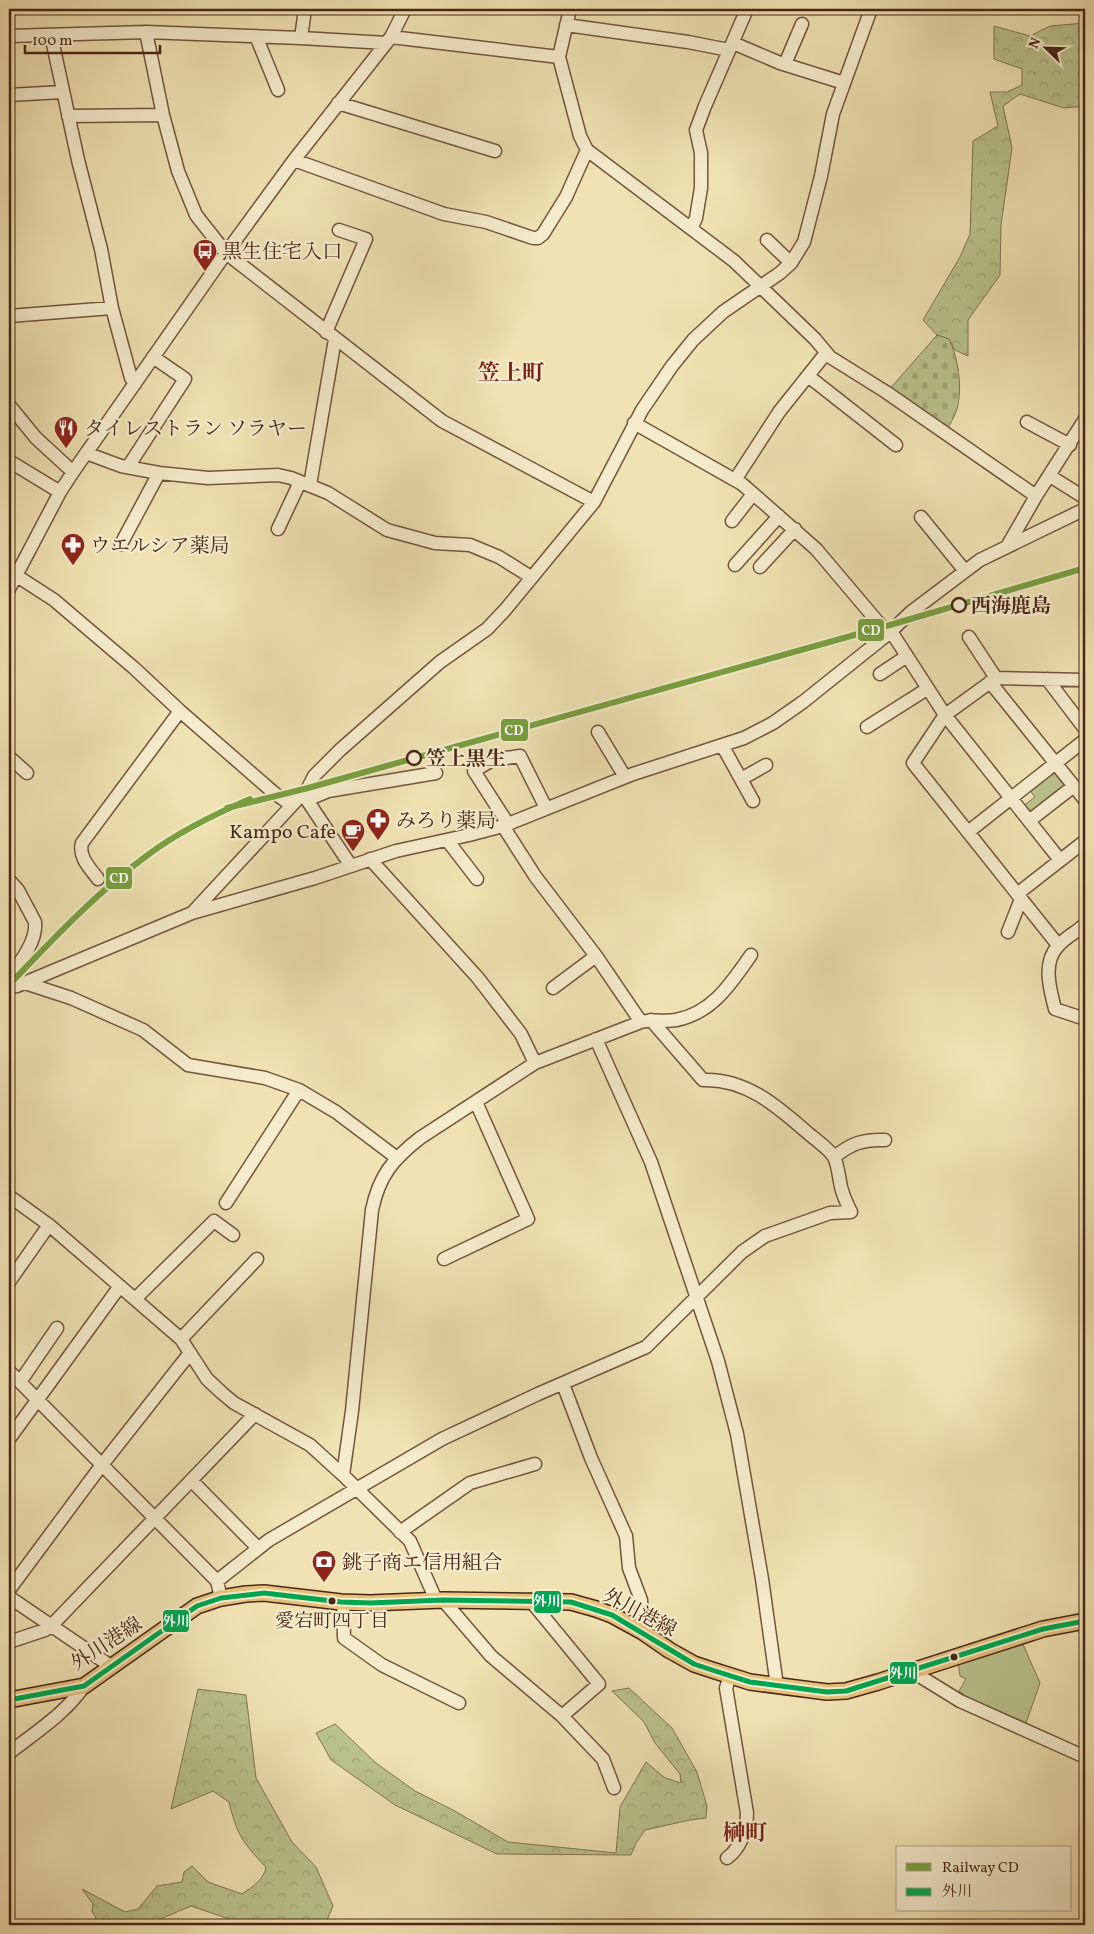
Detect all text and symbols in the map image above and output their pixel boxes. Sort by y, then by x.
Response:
scale bar [25,22,160,54]
north arrow [1022,22,1072,72]
text: 100 m [32,31,72,52]
text: N [1025,35,1046,52]
bus stop icon: 黒生住宅入口 [192,238,218,272]
place label: 黒生住宅入口 [222,239,342,267]
district label: 笠上町 [478,359,544,390]
restaurant icon: タイレストラン ソラヤー [53,415,79,449]
place label: タイレストラン ソラヤー [84,416,307,444]
pharmacy icon: ウエルシア薬局 [60,532,86,566]
place label: ウエルシア薬局 [90,533,230,561]
place label: 西海鹿島 [971,593,1051,621]
marker: 西海鹿島 [951,597,967,613]
line badge: CD [857,618,885,642]
text: CD [861,622,881,641]
line badge: CD [500,718,529,742]
text: CD [504,722,524,741]
place label: 笠上黒生 [426,746,506,774]
marker: 笠上黒生 [406,750,422,766]
pharmacy icon: みろり薬局 [365,807,391,841]
place label: みろり薬局 [396,808,496,836]
cafe icon: Kampo Cafe [340,818,366,852]
place label: Kampo Cafe [229,819,336,847]
line badge: CD [105,866,133,890]
text: CD [109,870,129,889]
bank icon: 銚子商エ信用組合 [311,1549,337,1583]
place label: 銚子商エ信用組合 [342,1550,502,1578]
street label: 外川港線 [597,1583,681,1645]
line badge: 外川 [533,1590,562,1614]
text: 外川 [533,1593,561,1612]
marker: 愛宕町四丁目 [327,1596,337,1606]
line badge: 外川 [162,1609,190,1633]
place label: 愛宕町四丁目 [275,1609,389,1635]
street label: 外川港線 [66,1611,148,1678]
text: 外川 [162,1613,190,1632]
unlabelled marker [949,1652,959,1662]
line badge: 外川 [889,1661,918,1685]
text: 外川 [889,1665,917,1684]
district label: 榊町 [723,1819,767,1850]
legend [896,1846,1072,1912]
text: Railway CD [942,1858,1019,1879]
text: 外川 [942,1882,972,1903]

